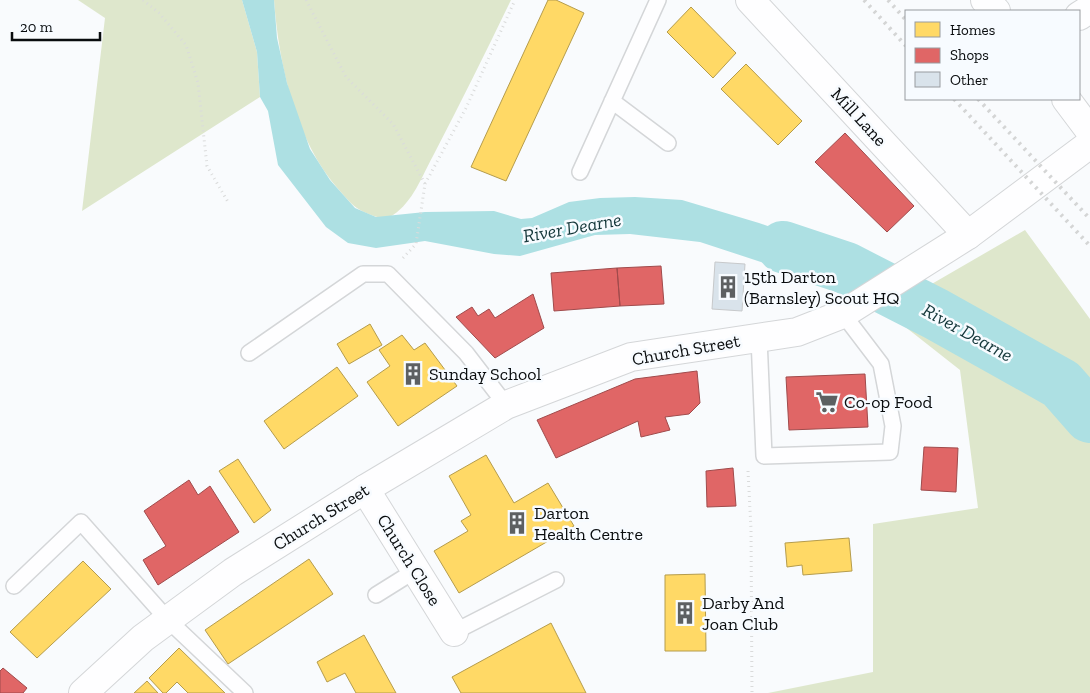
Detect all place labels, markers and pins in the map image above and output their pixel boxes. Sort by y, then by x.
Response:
place label: 15th Darton (Barnsley) Scout HQ [744,266,899,309]
building icon: 15th Darton (Barnsley) Scout HQ [715,274,741,300]
building icon: Sunday School [400,361,426,387]
place label: Sunday School [429,363,542,385]
supermarket icon: Co-op Food [814,389,840,415]
place label: Co-op Food [844,391,932,413]
place label: Darton Health Centre [534,502,643,545]
building icon: Darton Health Centre [504,510,530,536]
place label: Darby And Joan Club [702,592,784,635]
building icon: Darby And Joan Club [672,600,698,626]

